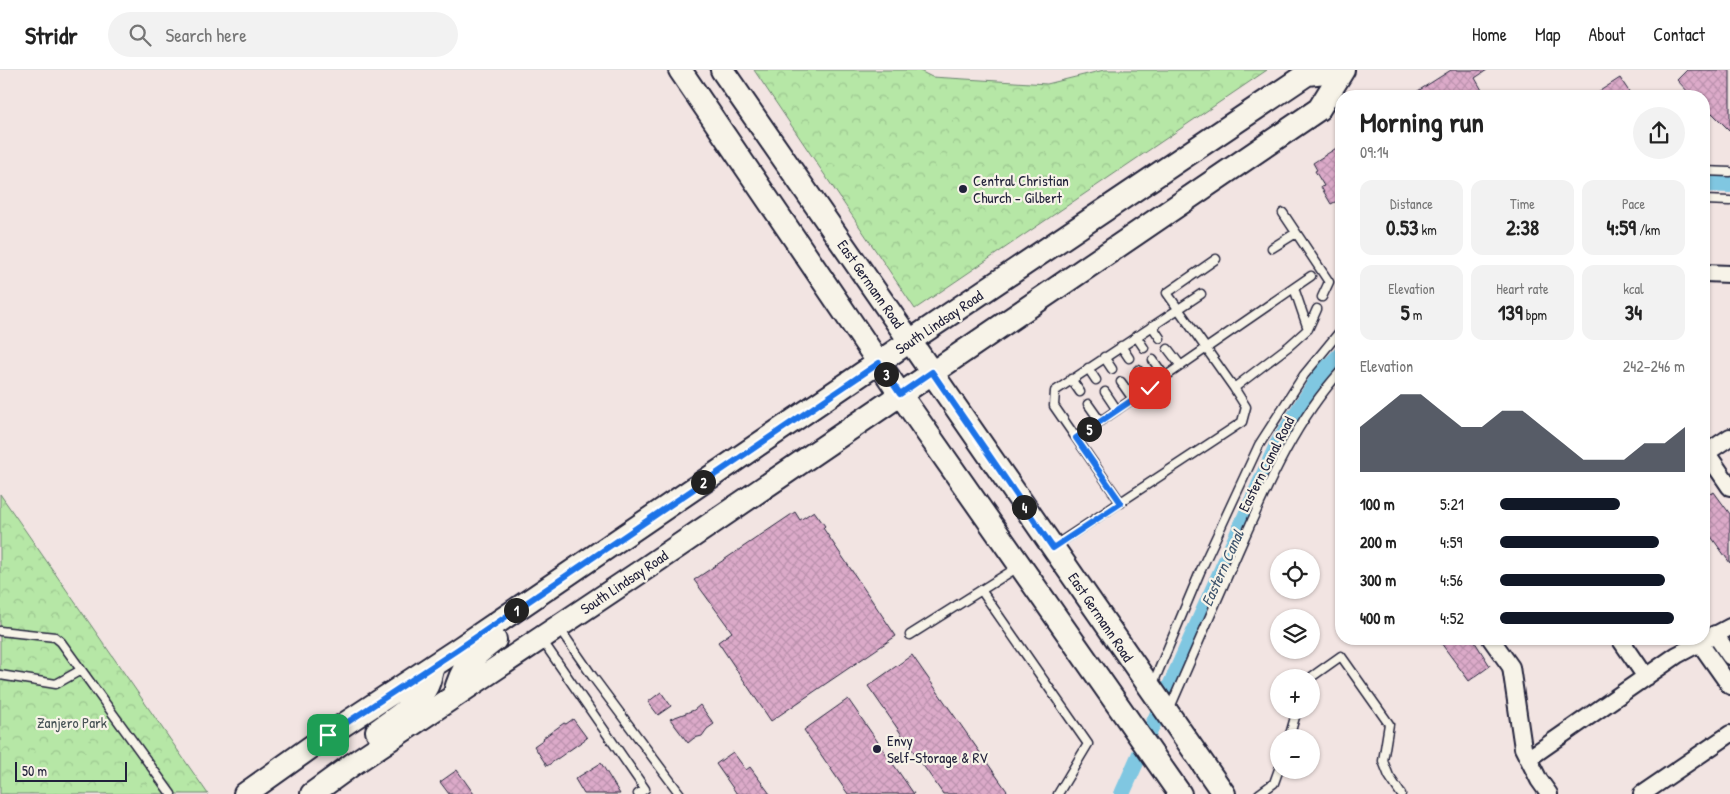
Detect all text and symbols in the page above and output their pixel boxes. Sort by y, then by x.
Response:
search box [108,12,458,57]
text: Stridr [25,19,78,51]
icon: search [126,21,154,49]
text: Search here [166,22,247,48]
text: Home [1472,22,1507,47]
text: Map [1535,22,1560,47]
text: About [1588,22,1625,47]
text: Contact [1653,22,1705,47]
text: Morning run [1360,103,1484,141]
button: share [1633,107,1685,159]
text: 09:14 [1360,141,1389,163]
place label: Central Christian Church - Gilbert [973,170,1069,208]
marker: Central Christian Church - Gilbert [957,183,969,195]
text: Distance [1390,194,1433,213]
text: Time [1510,194,1535,213]
text: Pace [1622,194,1645,213]
text: 0.53 [1386,213,1418,242]
text: 2:38 [1506,213,1539,242]
text: 4:59 [1607,213,1636,242]
text: km [1418,220,1437,239]
text: /km [1636,220,1660,239]
street label: East Germann Road [833,236,909,333]
text: Elevation [1388,279,1435,298]
text: Heart rate [1496,279,1549,298]
text: kcal [1623,279,1644,298]
street label: South Lindsay Road [891,285,987,359]
text: 5 [1401,298,1410,327]
text: 139 [1498,298,1523,327]
text: 34 [1625,298,1642,327]
text: m [1410,305,1422,324]
text: bpm [1523,305,1547,324]
text: Elevation [1360,355,1413,377]
text: 242–246 m [1623,355,1685,377]
pin: 3 [874,362,898,386]
text: 3 [883,365,890,384]
pin [1129,367,1171,409]
icon: check [1136,374,1164,402]
street label: Eastern Canal Road [1233,413,1299,515]
pin: 5 [1076,416,1102,442]
text: 5 [1087,420,1092,439]
pin: 2 [690,470,716,494]
text: 2 [700,473,707,492]
text: 100 m [1360,493,1395,515]
text: 5:21 [1440,493,1464,515]
pin: 4 [1012,494,1036,520]
text: 4 [1022,498,1027,517]
water label: Eastern Canal [1195,526,1249,610]
text: 200 m [1360,531,1396,553]
text: 4:59 [1440,531,1462,553]
street label: South Lindsay Road [576,545,672,619]
map controls [1270,549,1320,779]
button: locate [1270,549,1320,599]
street label: East Germann Road [1063,568,1139,666]
text: 300 m [1360,569,1396,591]
text: 4:56 [1440,569,1463,591]
pin: 1 [504,598,528,622]
text: 1 [514,601,519,620]
text: 400 m [1360,607,1395,629]
text: 4:52 [1440,607,1464,629]
button: layers [1270,609,1320,659]
button: + [1270,669,1320,719]
park label: Zanjero Park [37,712,107,733]
pin [307,714,349,756]
icon: arrive [314,721,342,749]
button: − [1270,729,1320,779]
place label: Envy Self-Storage & RV [887,730,988,768]
marker: Envy Self-Storage & RV [871,743,883,755]
scale bar [15,759,128,782]
text: 50 m [22,761,47,780]

